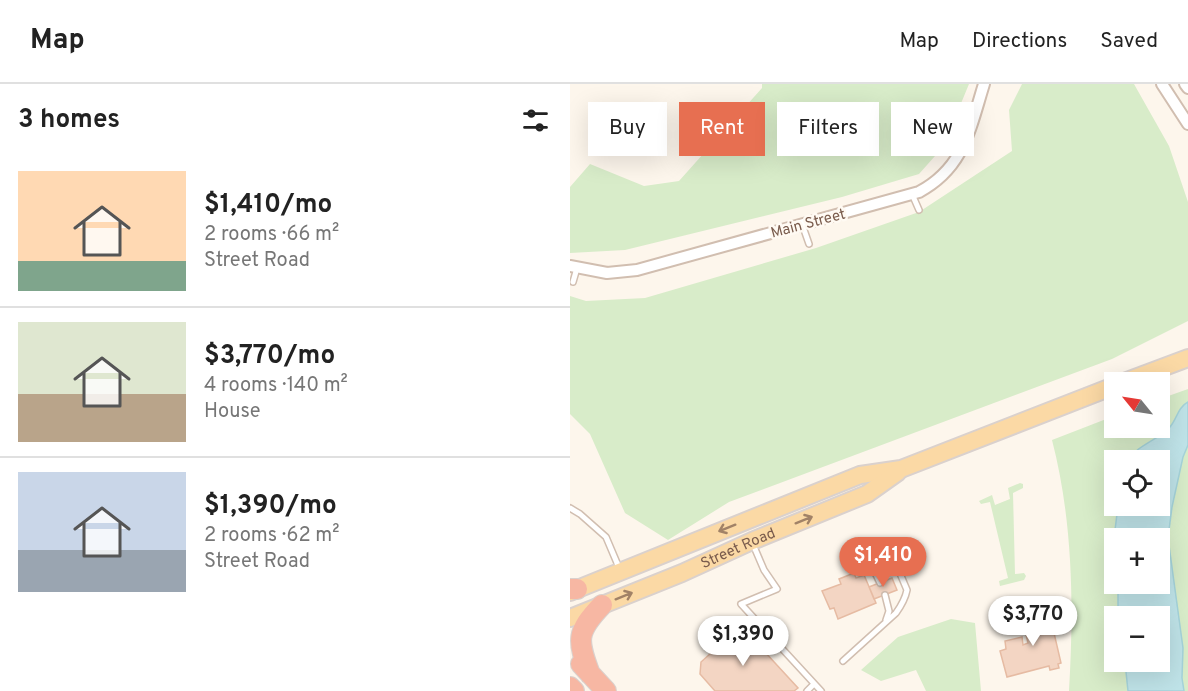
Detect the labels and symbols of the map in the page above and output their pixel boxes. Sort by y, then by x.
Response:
street label: Main Street [769,205,848,244]
north arrow [1104,372,1170,438]
one-way arrow [794,514,812,525]
one-way arrow [718,523,737,534]
street label: Street Road [698,524,779,574]
pin: $1,410 [834,537,932,588]
one-way arrow [614,590,633,601]
pin: $3,770 [984,596,1082,647]
pin: $1,390 [694,616,792,667]

